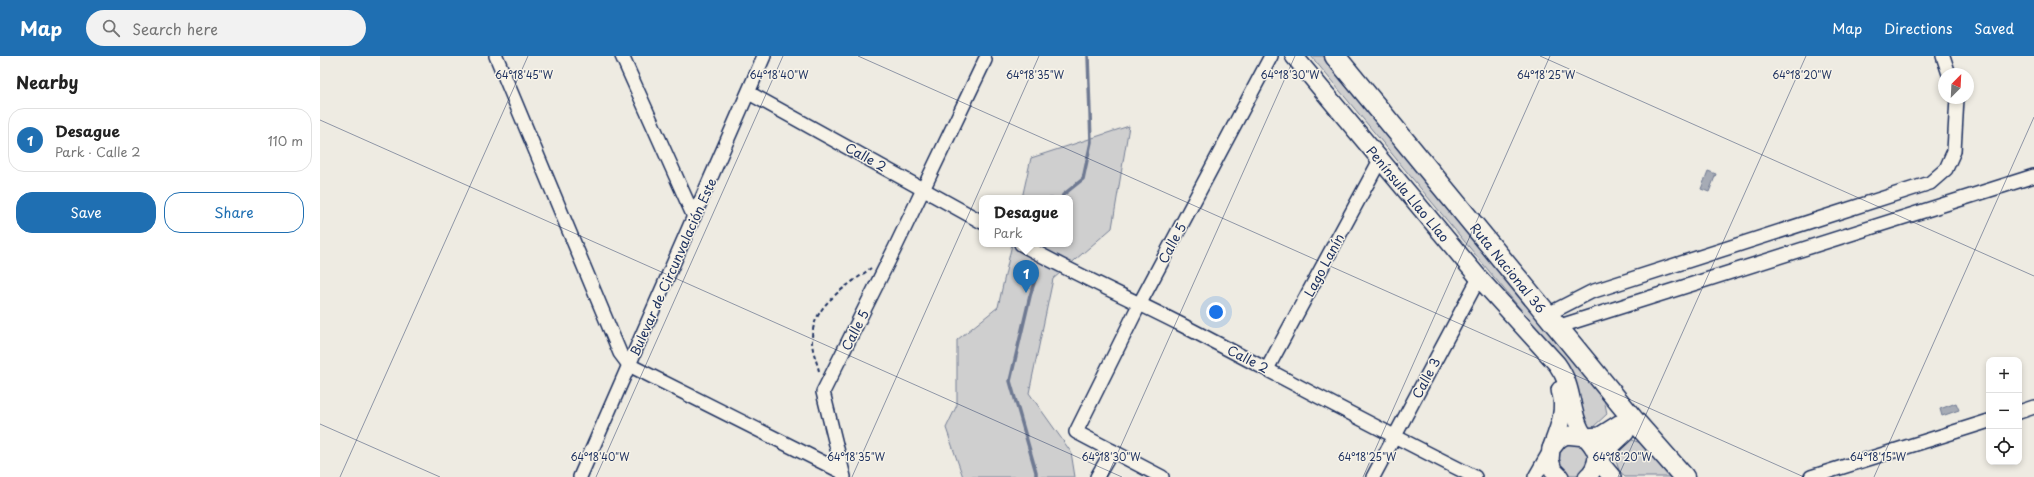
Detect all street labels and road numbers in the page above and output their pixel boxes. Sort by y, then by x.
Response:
street label: Calle 2 [842,137,890,176]
street label: Península Llao Llao [1363,142,1454,246]
street label: Bulevar de Circunvalación Este [625,175,721,359]
street label: Calle 5 [1153,219,1190,267]
street label: Ruta Nacional 36 [1466,219,1551,317]
street label: Lago Lanín [1299,230,1348,300]
street label: Calle 5 [836,306,873,354]
street label: Calle 2 [1224,340,1272,377]
street label: Calle 3 [1407,354,1444,402]

